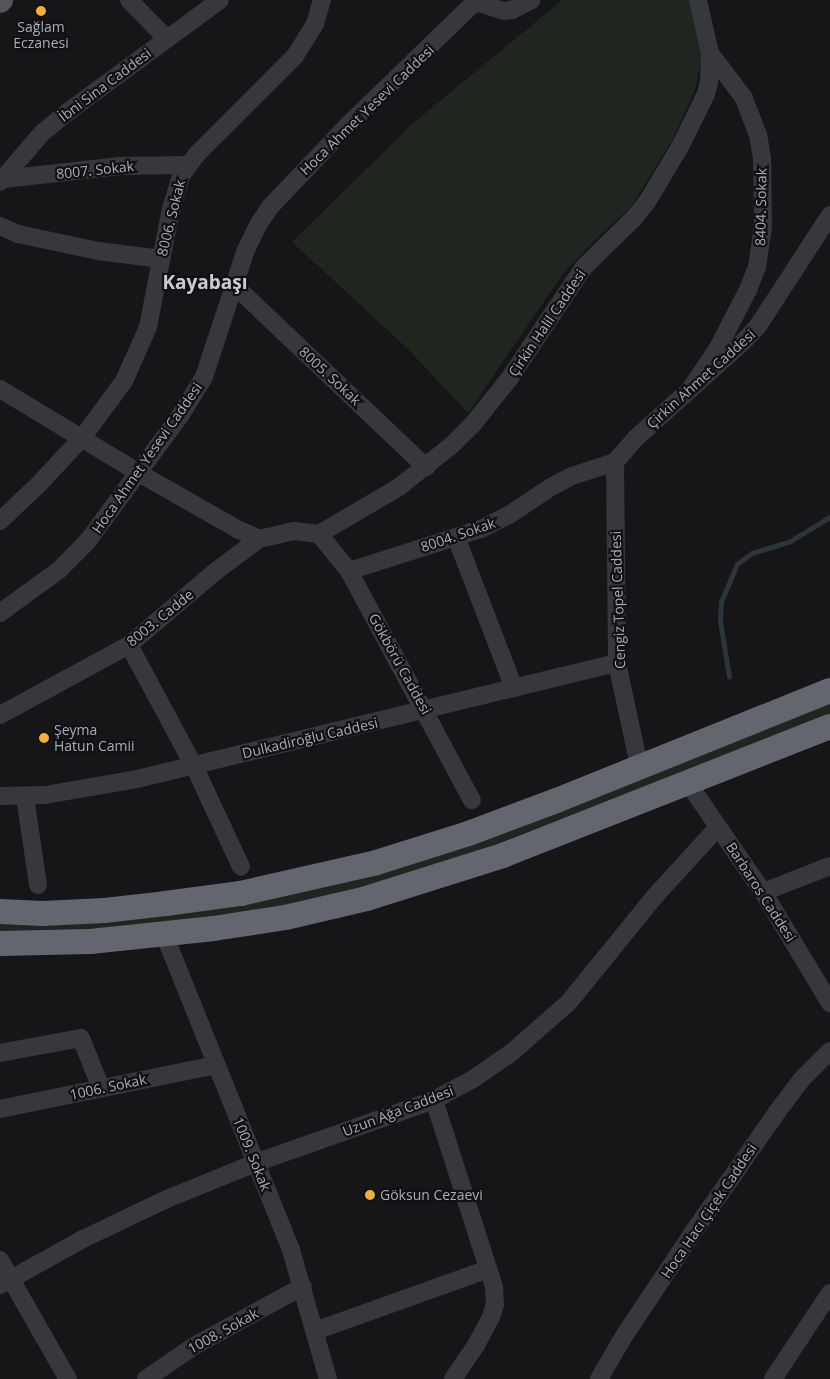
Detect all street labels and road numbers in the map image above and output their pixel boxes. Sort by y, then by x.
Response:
street label: Hoca Ahmet Yesevi Caddesi [296,41,438,179]
street label: İbni Sina Caddesi [56,45,154,125]
street label: 8007. Sokak [55,158,135,182]
street label: 8404. Sokak [752,168,770,246]
street label: 8006. Sokak [153,178,189,258]
street label: Çirkin Halil Caddesi [505,266,589,380]
street label: Çirkin Ahmet Caddesi [643,326,759,432]
street label: 8005. Sokak [296,343,364,409]
street label: Hoca Ahmet Yesevi Caddesi [89,379,205,537]
street label: 8004. Sokak [418,514,498,556]
street label: Cengiz Topel Caddesi [607,531,629,669]
street label: 8003. Cadde [123,586,197,650]
street label: Gökbörü Caddesi [365,611,435,717]
street label: Dulkadiroğlu Caddesi [240,714,380,762]
street label: Barbaros Caddesi [723,839,799,945]
street label: 1006. Sokak [68,1071,148,1103]
street label: Uzun Ağa Caddesi [340,1082,456,1140]
street label: 1009. Sokak [230,1115,274,1193]
street label: Hoca Hacı Çiçek Caddesi [658,1141,760,1281]
street label: 1008. Sokak [185,1305,261,1357]

